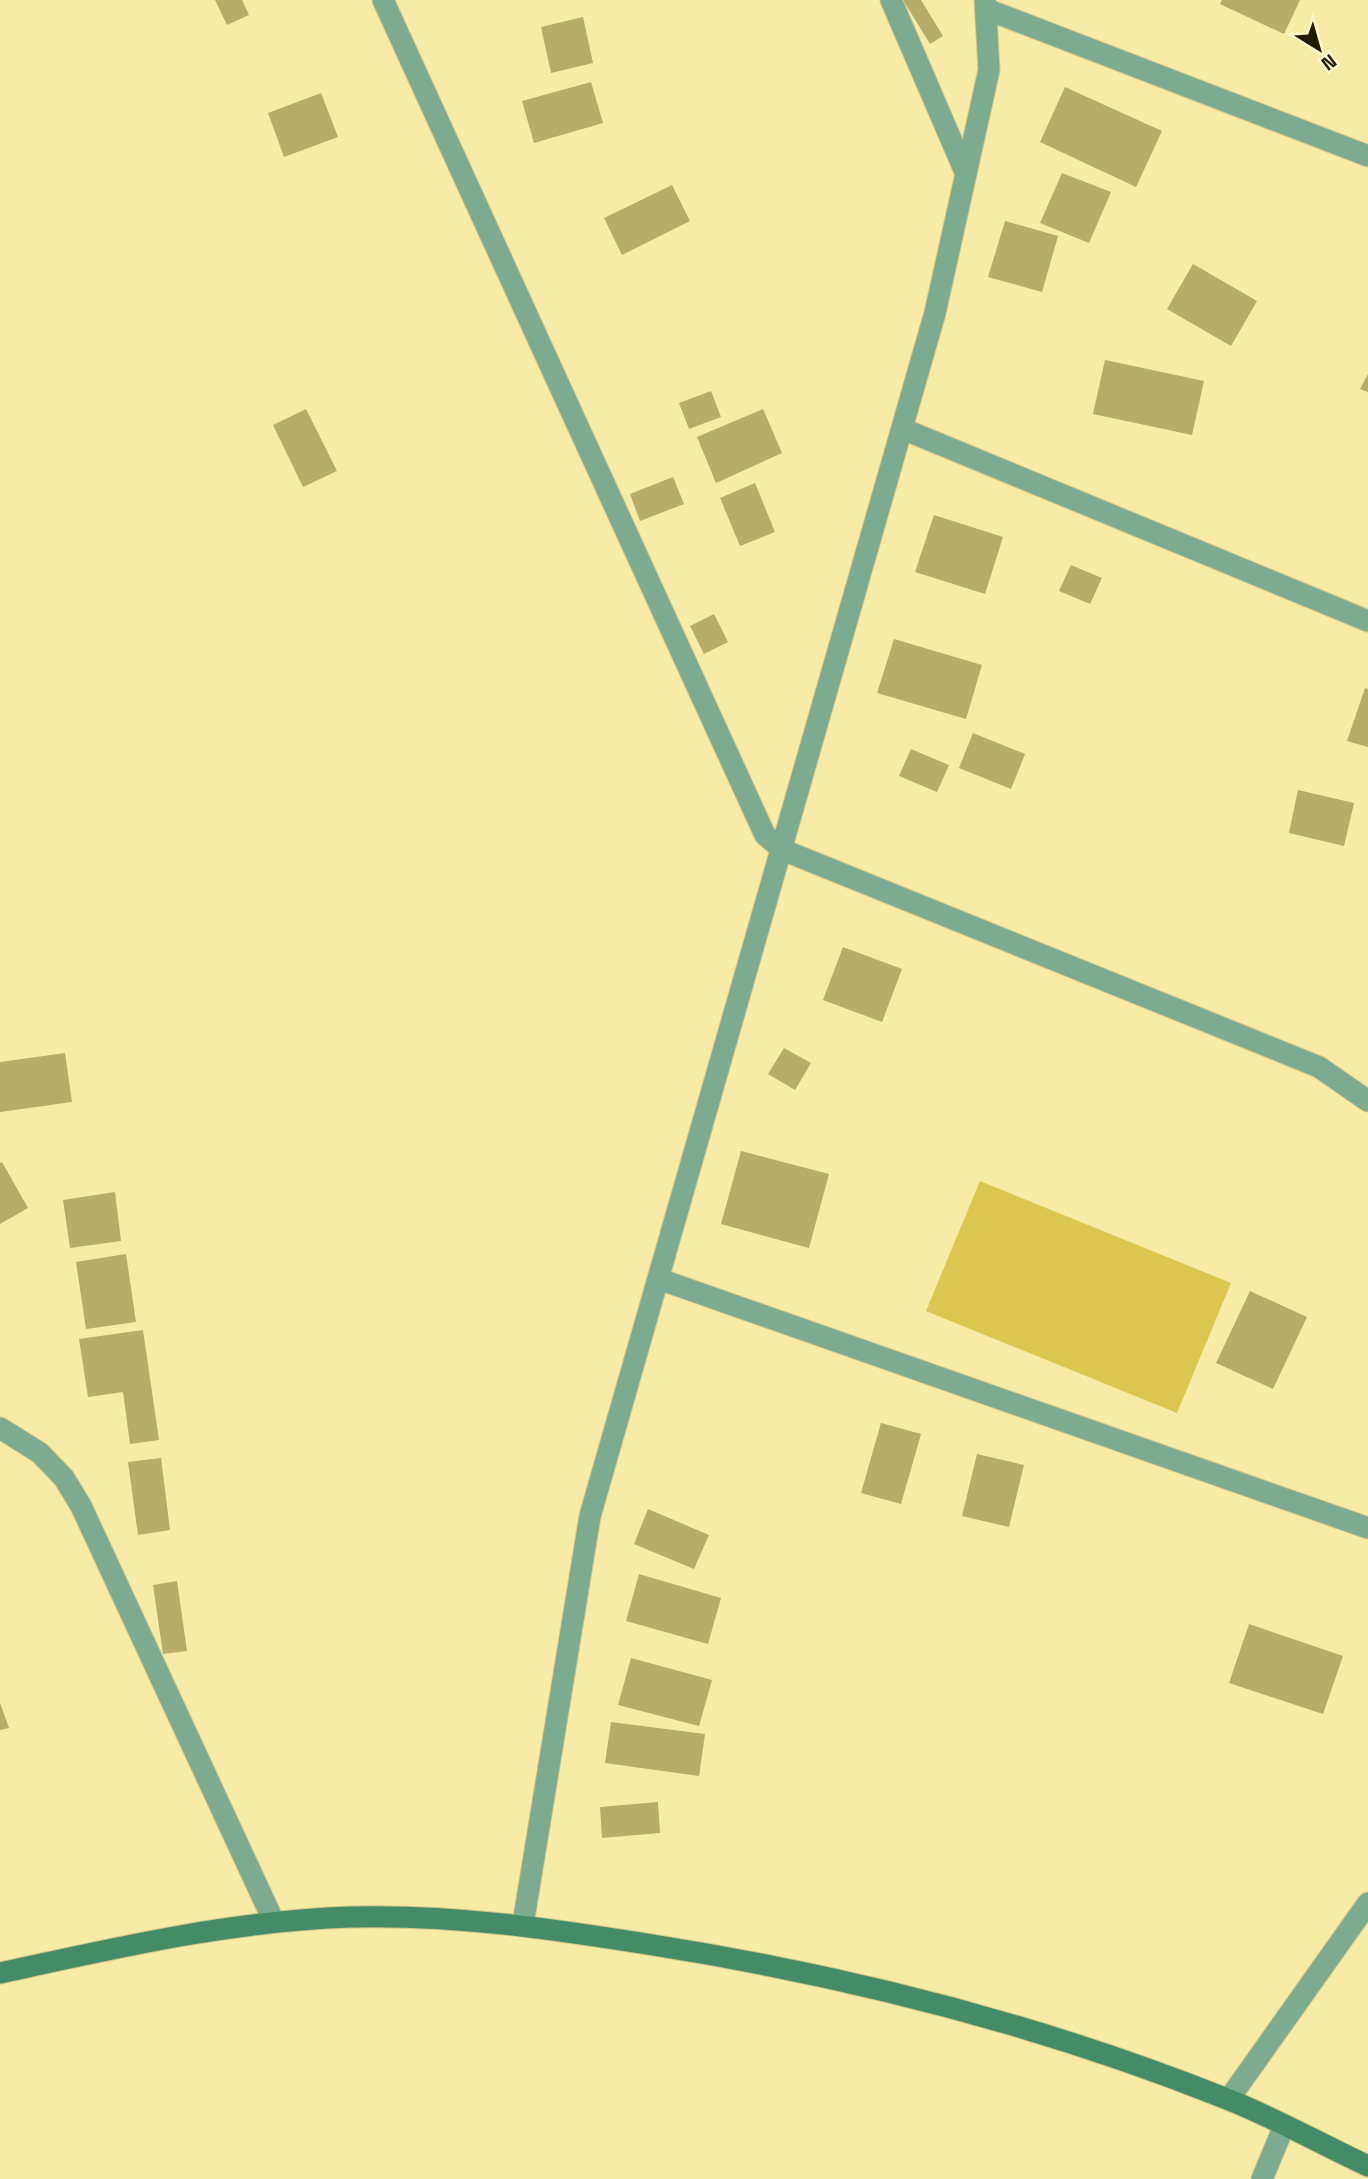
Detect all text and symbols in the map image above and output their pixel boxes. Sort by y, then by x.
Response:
north arrow [1284,14,1354,84]
text: N [1316,48,1342,76]

